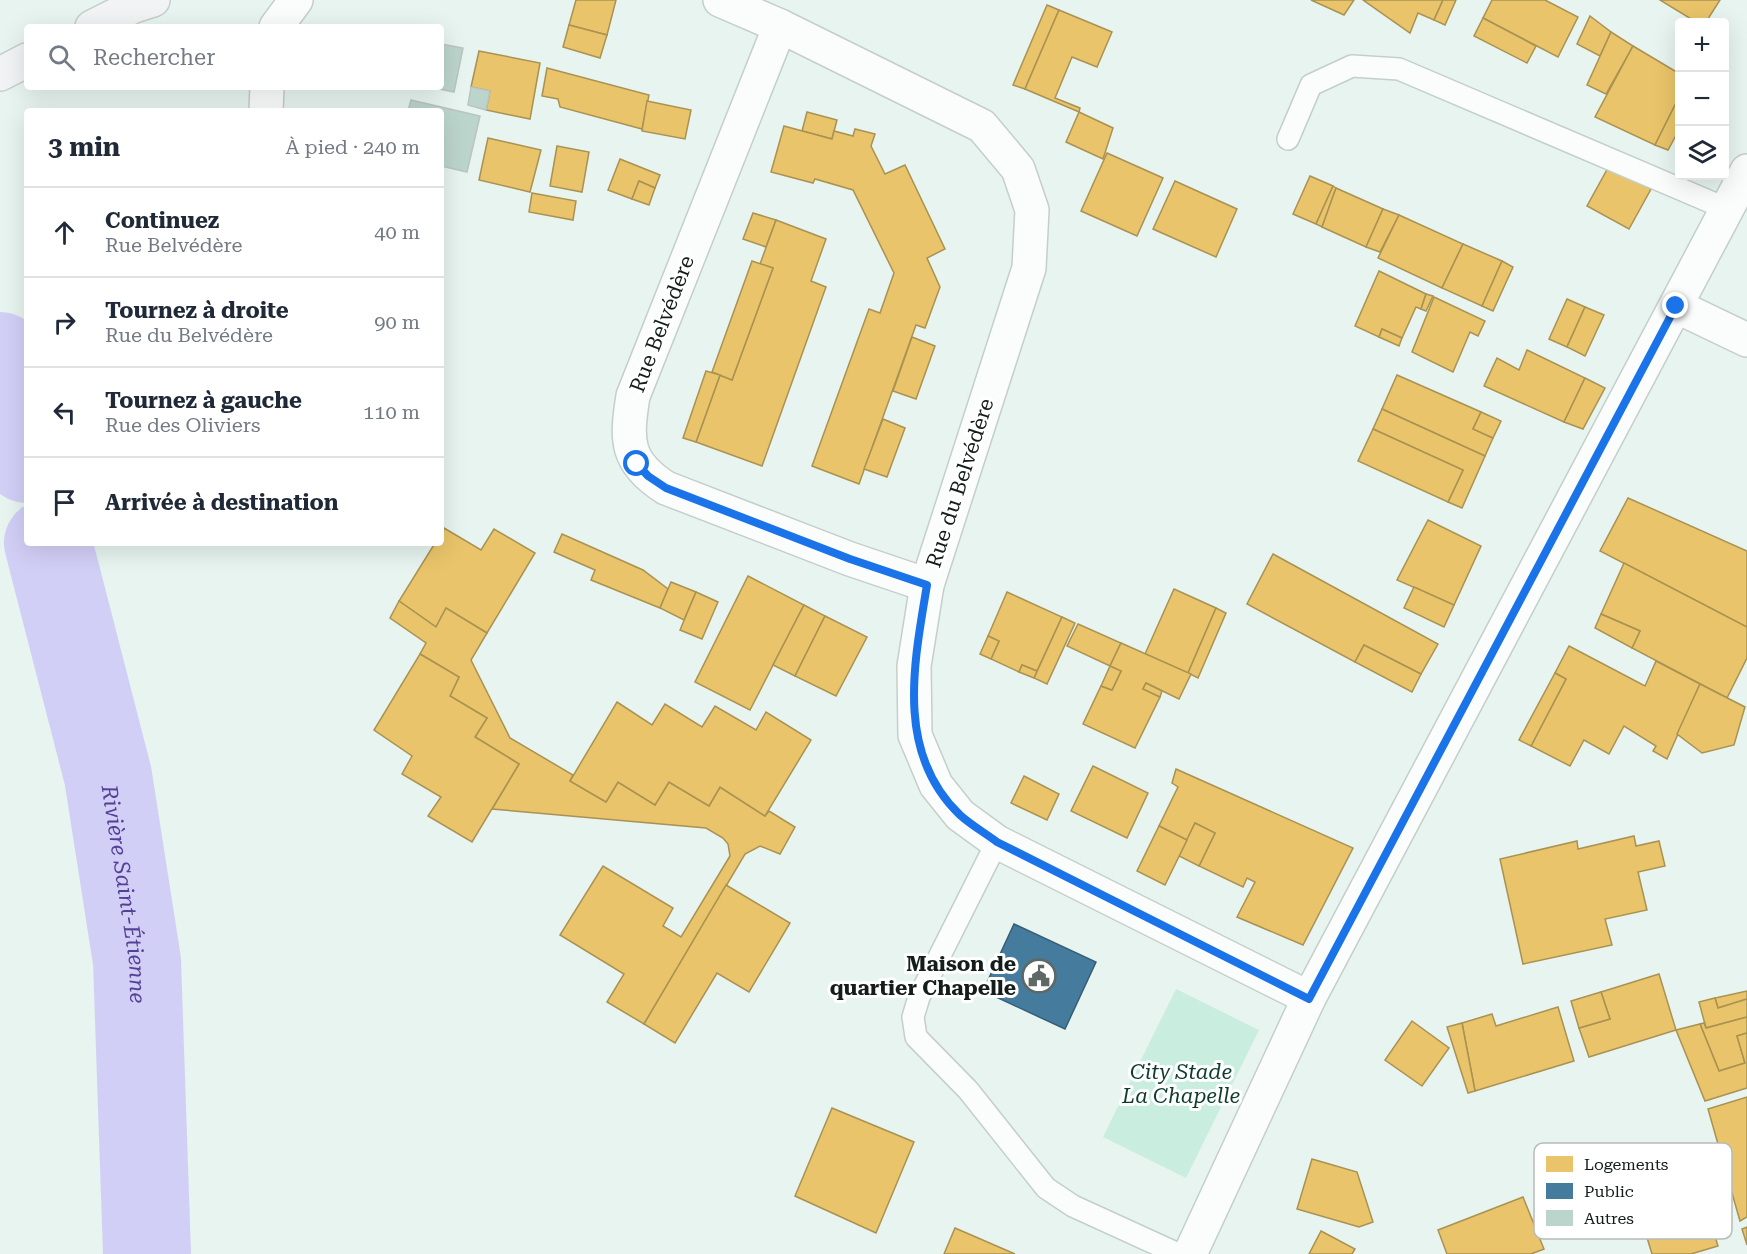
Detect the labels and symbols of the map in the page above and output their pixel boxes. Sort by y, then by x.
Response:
street label: Rue Belvédère [625,252,699,396]
route end [1662,292,1688,318]
street label: Rue du Belvédère [921,395,999,571]
route start [623,450,649,476]
water label: Rivière Saint-Étienne [97,782,151,1004]
place label: Maison de quartier Chapelle [830,952,1016,1000]
public building icon: Maison de quartier Chapelle [1021,958,1057,994]
park label: City Stade La Chapelle [1121,1060,1240,1108]
legend [1534,1143,1732,1239]
text: Logements [1584,1155,1669,1174]
text: Public [1584,1182,1634,1201]
text: Autres [1584,1209,1634,1228]

